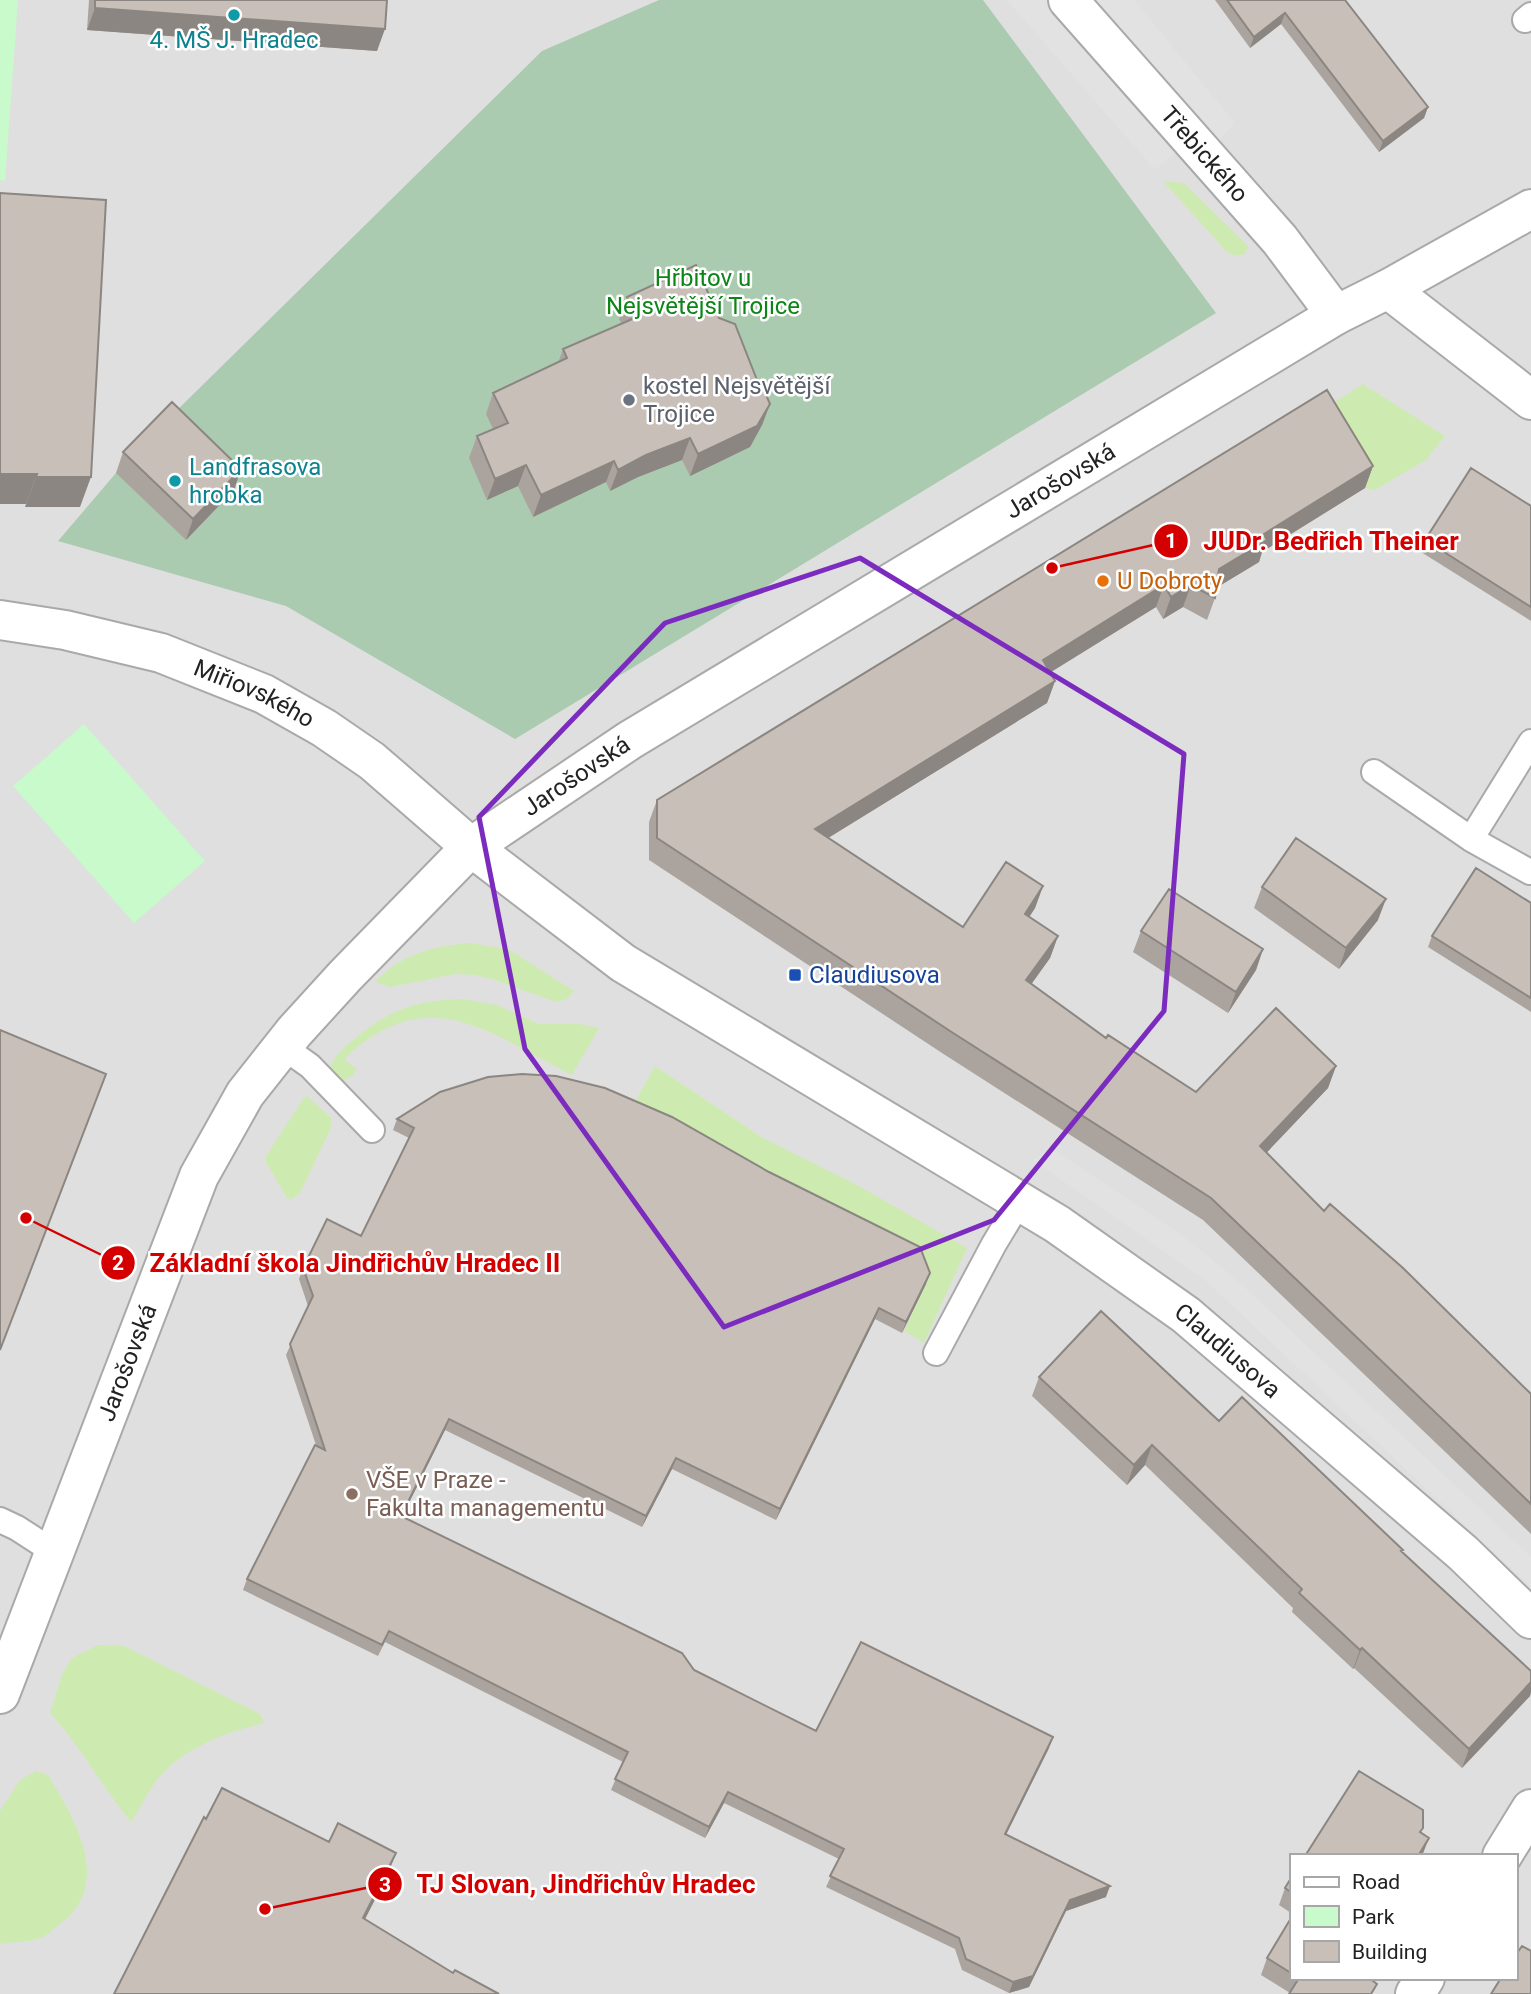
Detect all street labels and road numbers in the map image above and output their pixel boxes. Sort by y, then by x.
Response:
street label: Třebického [1155,101,1254,208]
street label: Jarošovská [1000,437,1120,525]
street label: Miřiovského [190,654,319,734]
street label: Jarošovská [517,730,635,822]
street label: Claudiusova [1169,1297,1286,1404]
street label: Jarošovská [92,1300,162,1425]

